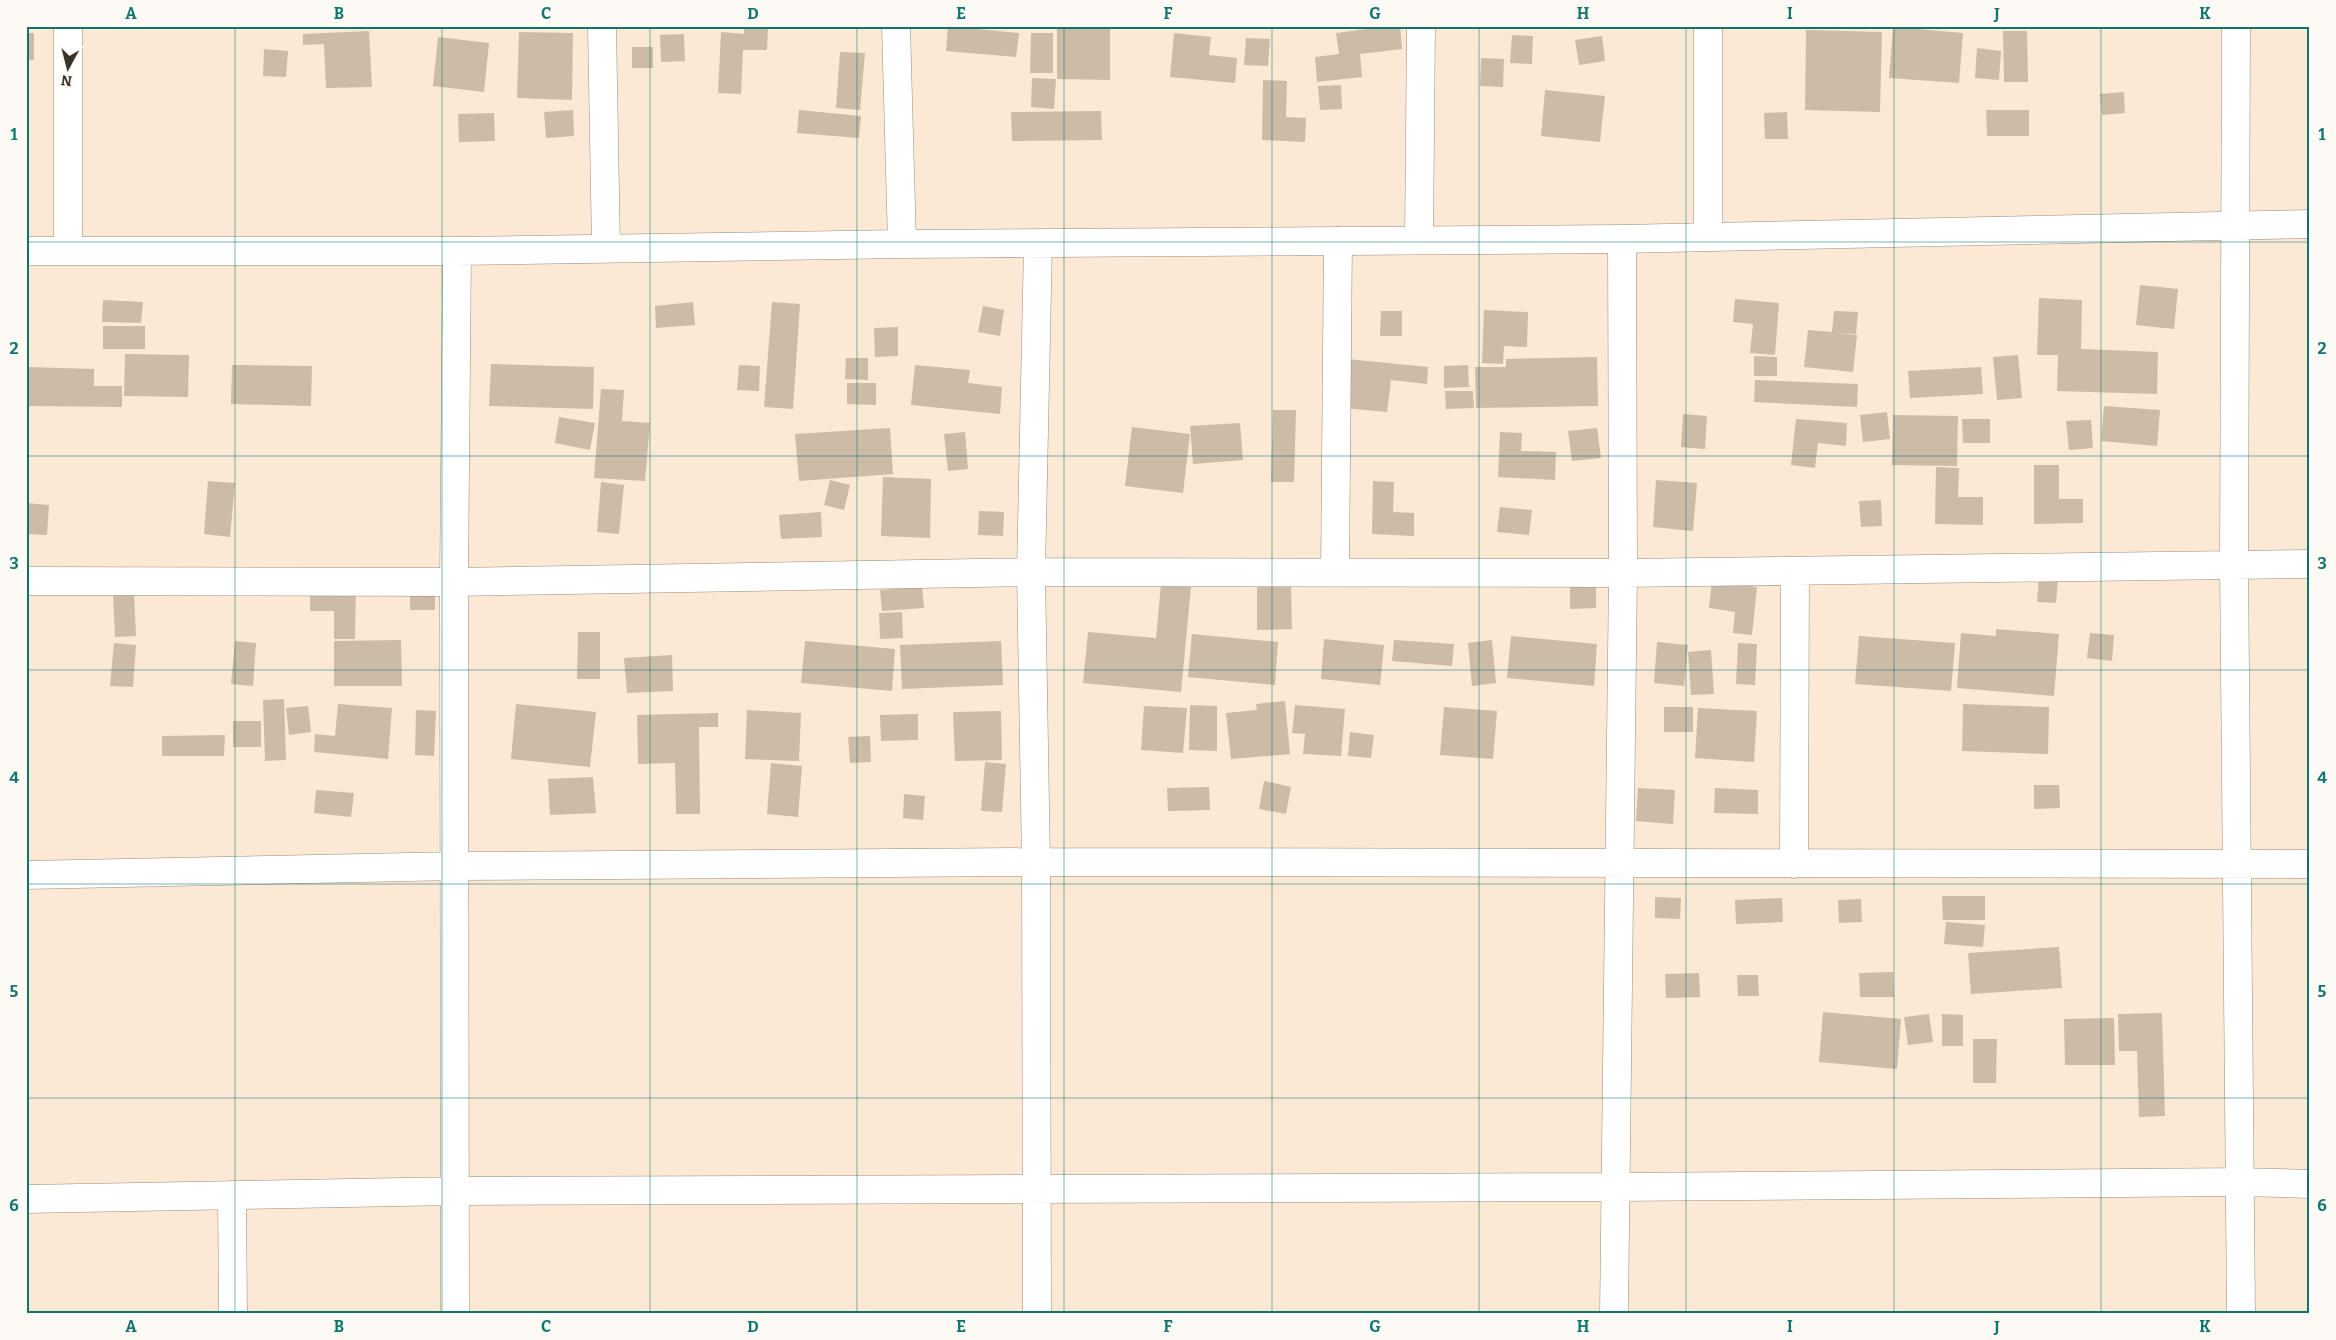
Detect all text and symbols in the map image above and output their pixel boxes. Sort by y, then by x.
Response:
text: A [125,4,137,23]
text: B [334,4,344,23]
text: C [541,4,551,23]
text: D [747,4,759,23]
text: E [956,4,966,23]
text: F [1164,4,1173,23]
text: G [1369,4,1381,23]
text: H [1577,4,1590,23]
text: I [1787,4,1793,23]
text: J [1993,4,2000,23]
text: K [2199,4,2211,23]
north arrow [42,42,92,92]
text: N [60,71,73,90]
text: 1 [11,125,18,144]
text: 1 [2319,125,2326,144]
text: 2 [9,339,19,358]
text: 2 [2317,339,2327,358]
text: 3 [9,554,19,573]
text: 3 [2317,554,2327,573]
text: 4 [9,768,19,787]
text: 4 [2317,768,2327,787]
text: 5 [10,982,19,1001]
text: 5 [2318,982,2327,1001]
text: 6 [9,1196,19,1215]
text: 6 [2317,1196,2327,1215]
text: A [125,1317,137,1336]
text: B [334,1317,344,1336]
text: C [541,1317,551,1336]
text: D [747,1317,759,1336]
text: E [956,1317,966,1336]
text: F [1164,1317,1173,1336]
text: G [1369,1317,1381,1336]
text: H [1577,1317,1590,1336]
text: I [1787,1317,1793,1336]
text: J [1993,1317,2000,1336]
text: K [2199,1317,2211,1336]

